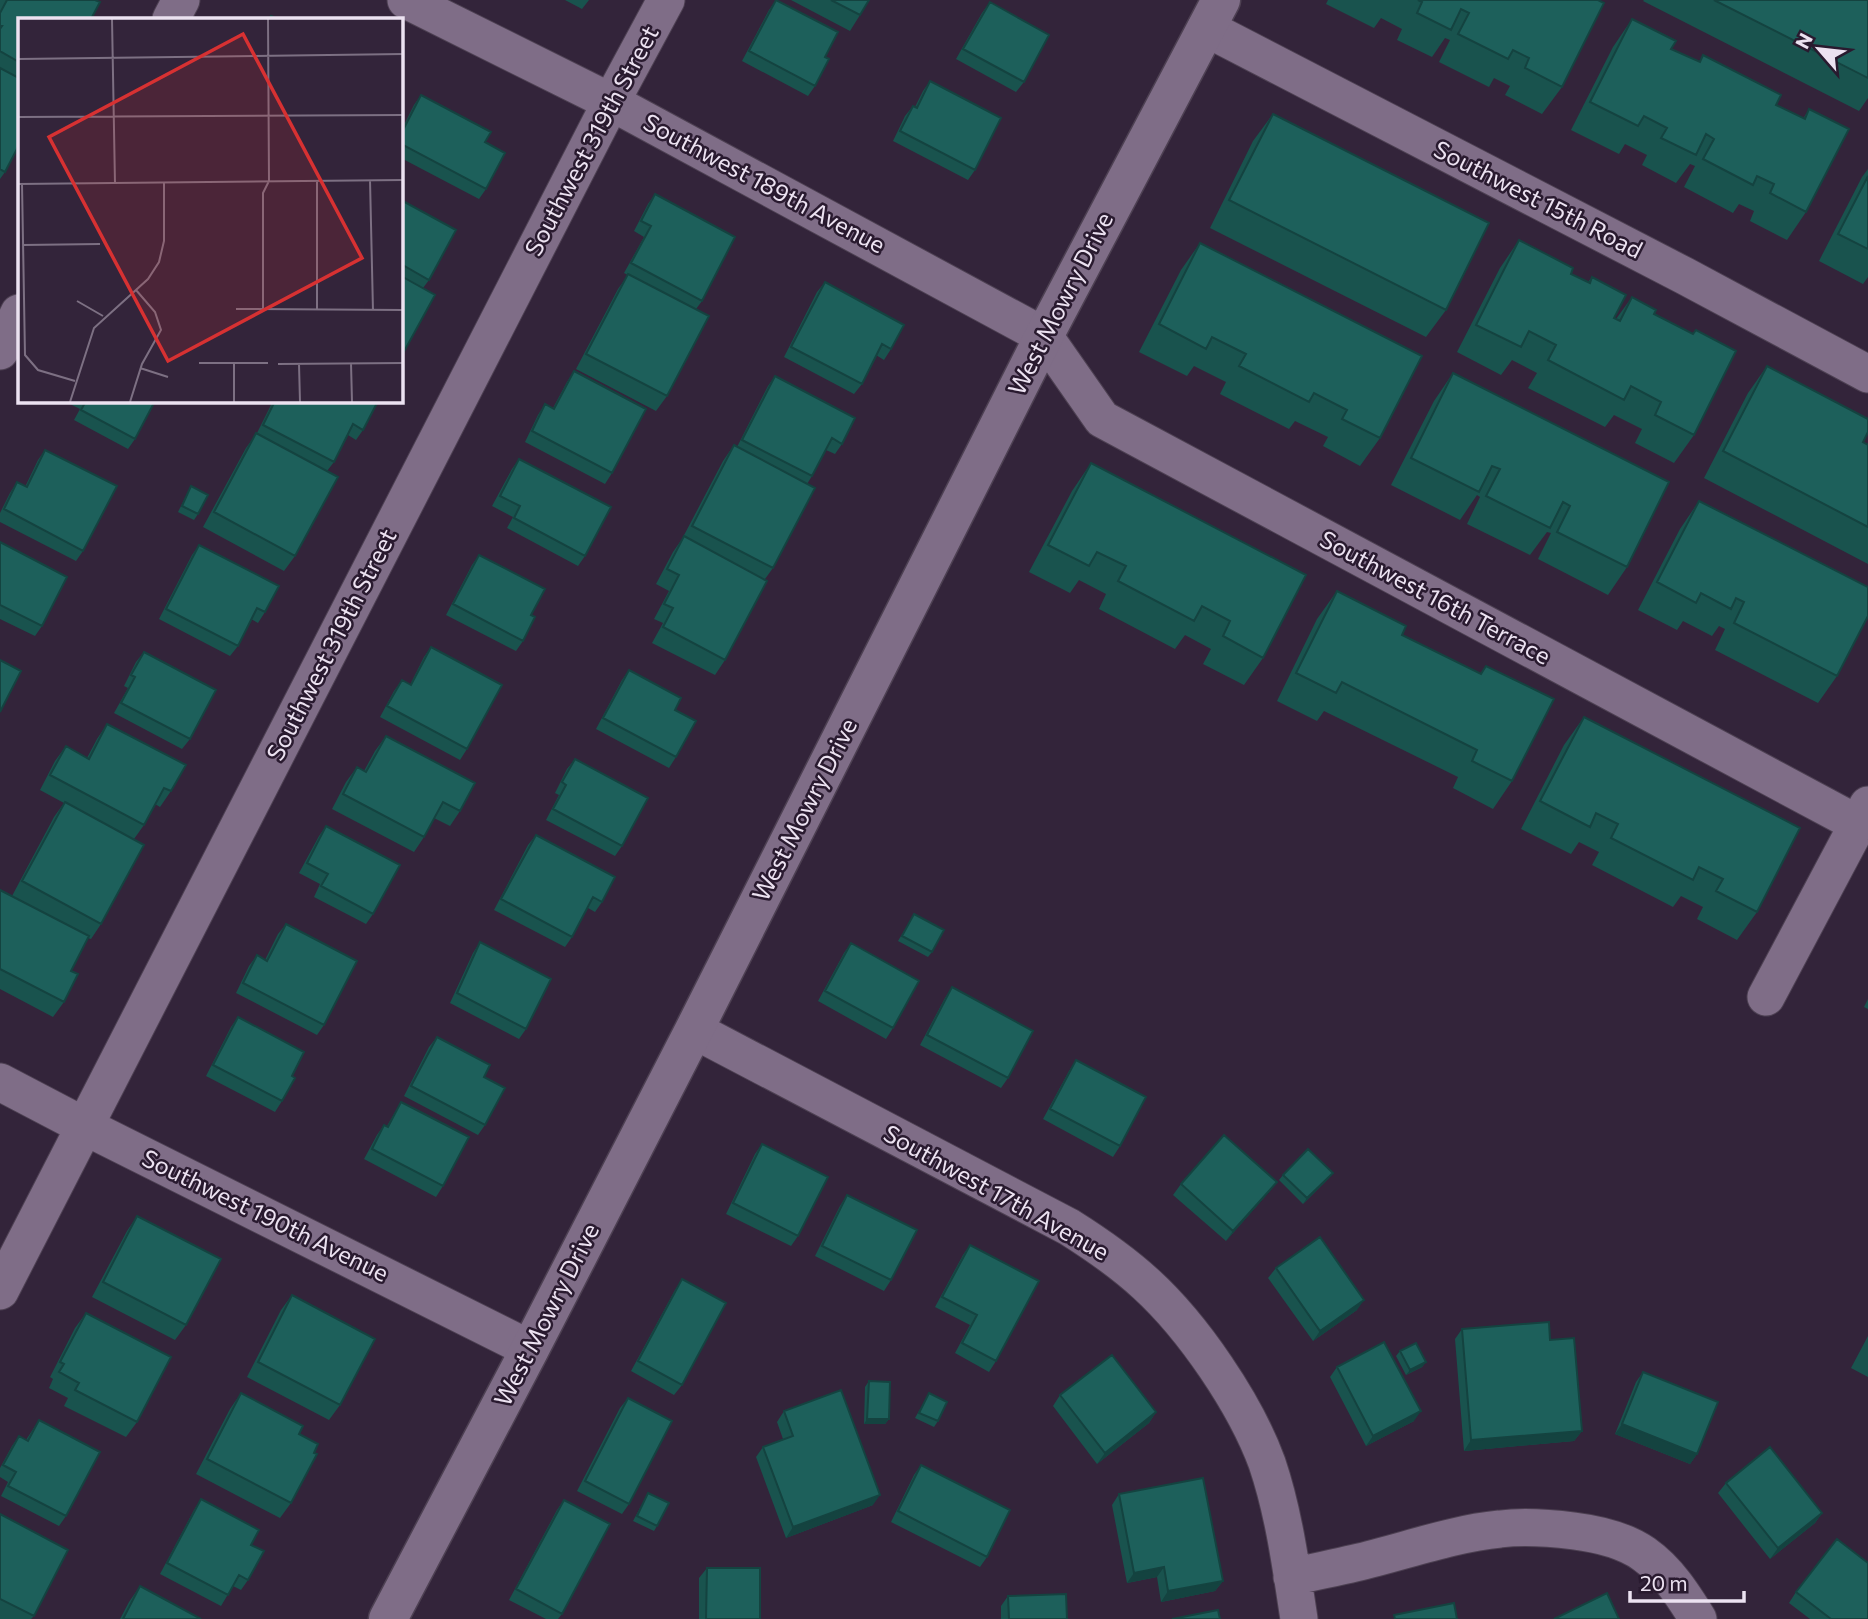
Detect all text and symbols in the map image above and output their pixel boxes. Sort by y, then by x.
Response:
north arrow [1784,14,1854,84]
inset map [18,18,402,402]
street label: Southwest 319th Street [518,20,664,260]
text: N [1790,29,1817,52]
street label: Southwest 189th Avenue [639,107,890,259]
street label: Southwest 15th Road [1430,133,1648,264]
street label: West Mowry Drive [1001,207,1118,400]
street label: Southwest 319th Street [260,523,402,765]
street label: Southwest 16th Terrace [1315,524,1556,670]
street label: West Mowry Drive [745,713,862,906]
street label: Southwest 17th Avenue [879,1118,1114,1266]
street label: Southwest 190th Avenue [138,1142,394,1287]
street label: West Mowry Drive [487,1218,604,1411]
scale bar [1630,1560,1744,1604]
text: 20 m [1640,1570,1688,1595]

